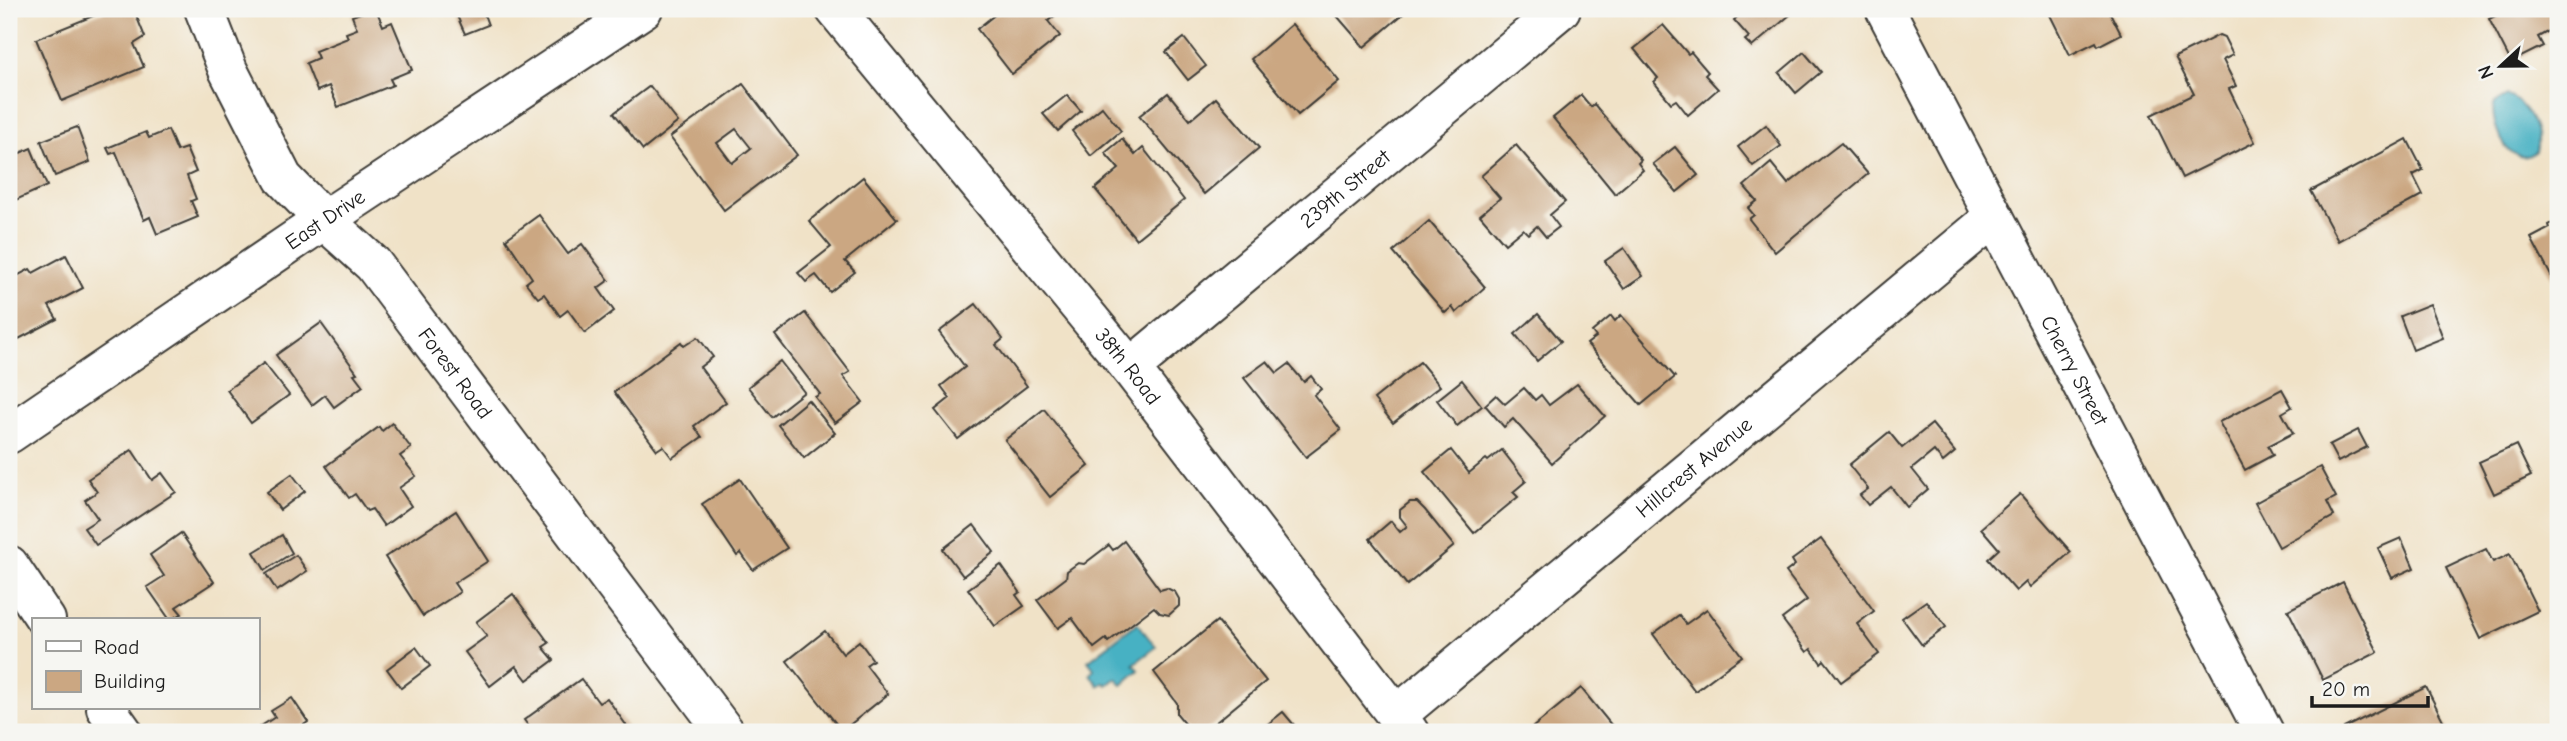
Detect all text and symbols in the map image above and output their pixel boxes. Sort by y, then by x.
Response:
north arrow [2466,32,2536,102]
text: N [2474,62,2499,82]
street label: 239th Street [1295,144,1396,233]
street label: East Drive [281,184,369,255]
street label: Cherry Street [2036,311,2113,430]
street label: Forest Road [413,323,497,423]
street label: 38th Road [1090,323,1166,409]
street label: Hillcrest Avenue [1631,412,1757,523]
legend [32,618,259,710]
text: Road [94,635,139,659]
scale bar [2312,664,2427,708]
text: Building [94,669,166,693]
text: 20 m [2322,677,2370,701]

